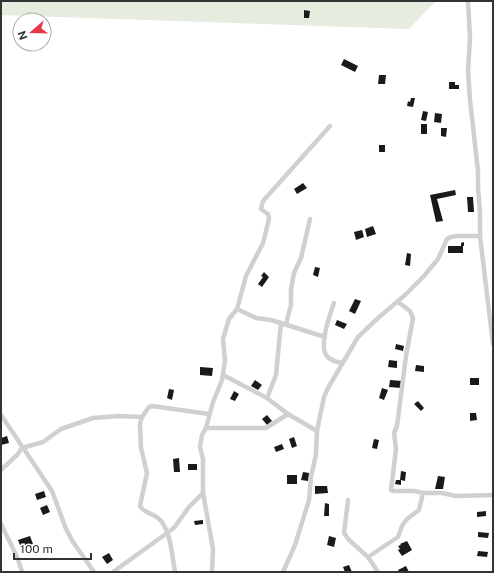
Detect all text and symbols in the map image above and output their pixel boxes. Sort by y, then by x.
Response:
north arrow [12,12,52,52]
text: N [15,29,30,42]
scale bar [14,535,91,561]
text: 100 m [20,542,53,556]

